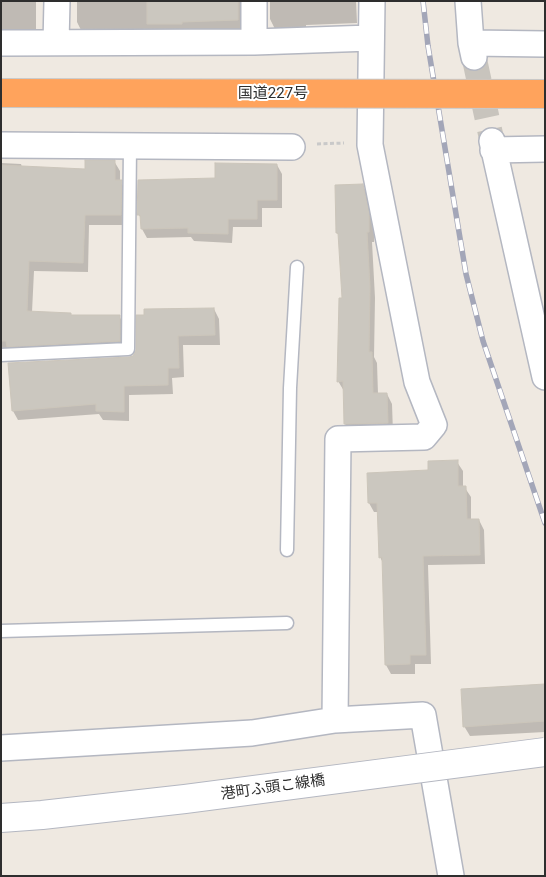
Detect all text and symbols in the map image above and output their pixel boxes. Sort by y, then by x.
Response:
street label: 国道227号 [238,85,308,103]
street label: 港町ふ頭こ線橋 [220,772,326,804]

